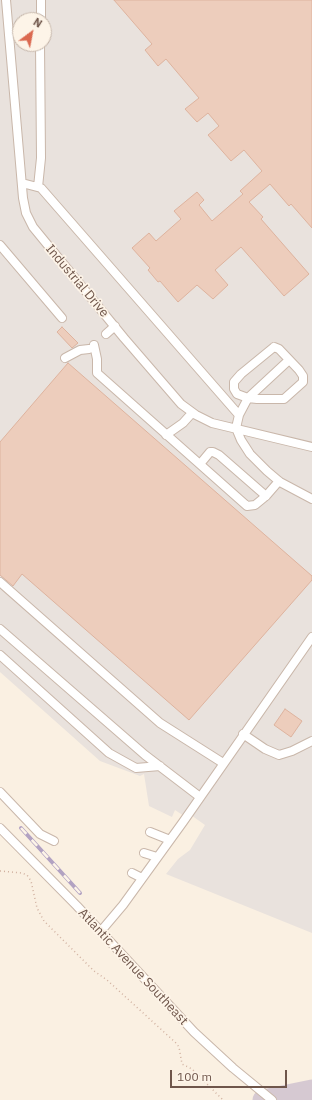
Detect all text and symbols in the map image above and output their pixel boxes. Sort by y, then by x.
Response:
north arrow [12,12,52,52]
text: N [31,15,45,31]
street label: Industrial Drive [42,241,112,321]
street label: Atlantic Avenue Southeast [75,905,191,1029]
scale bar [172,1062,289,1088]
text: 100 m [177,1069,212,1084]

